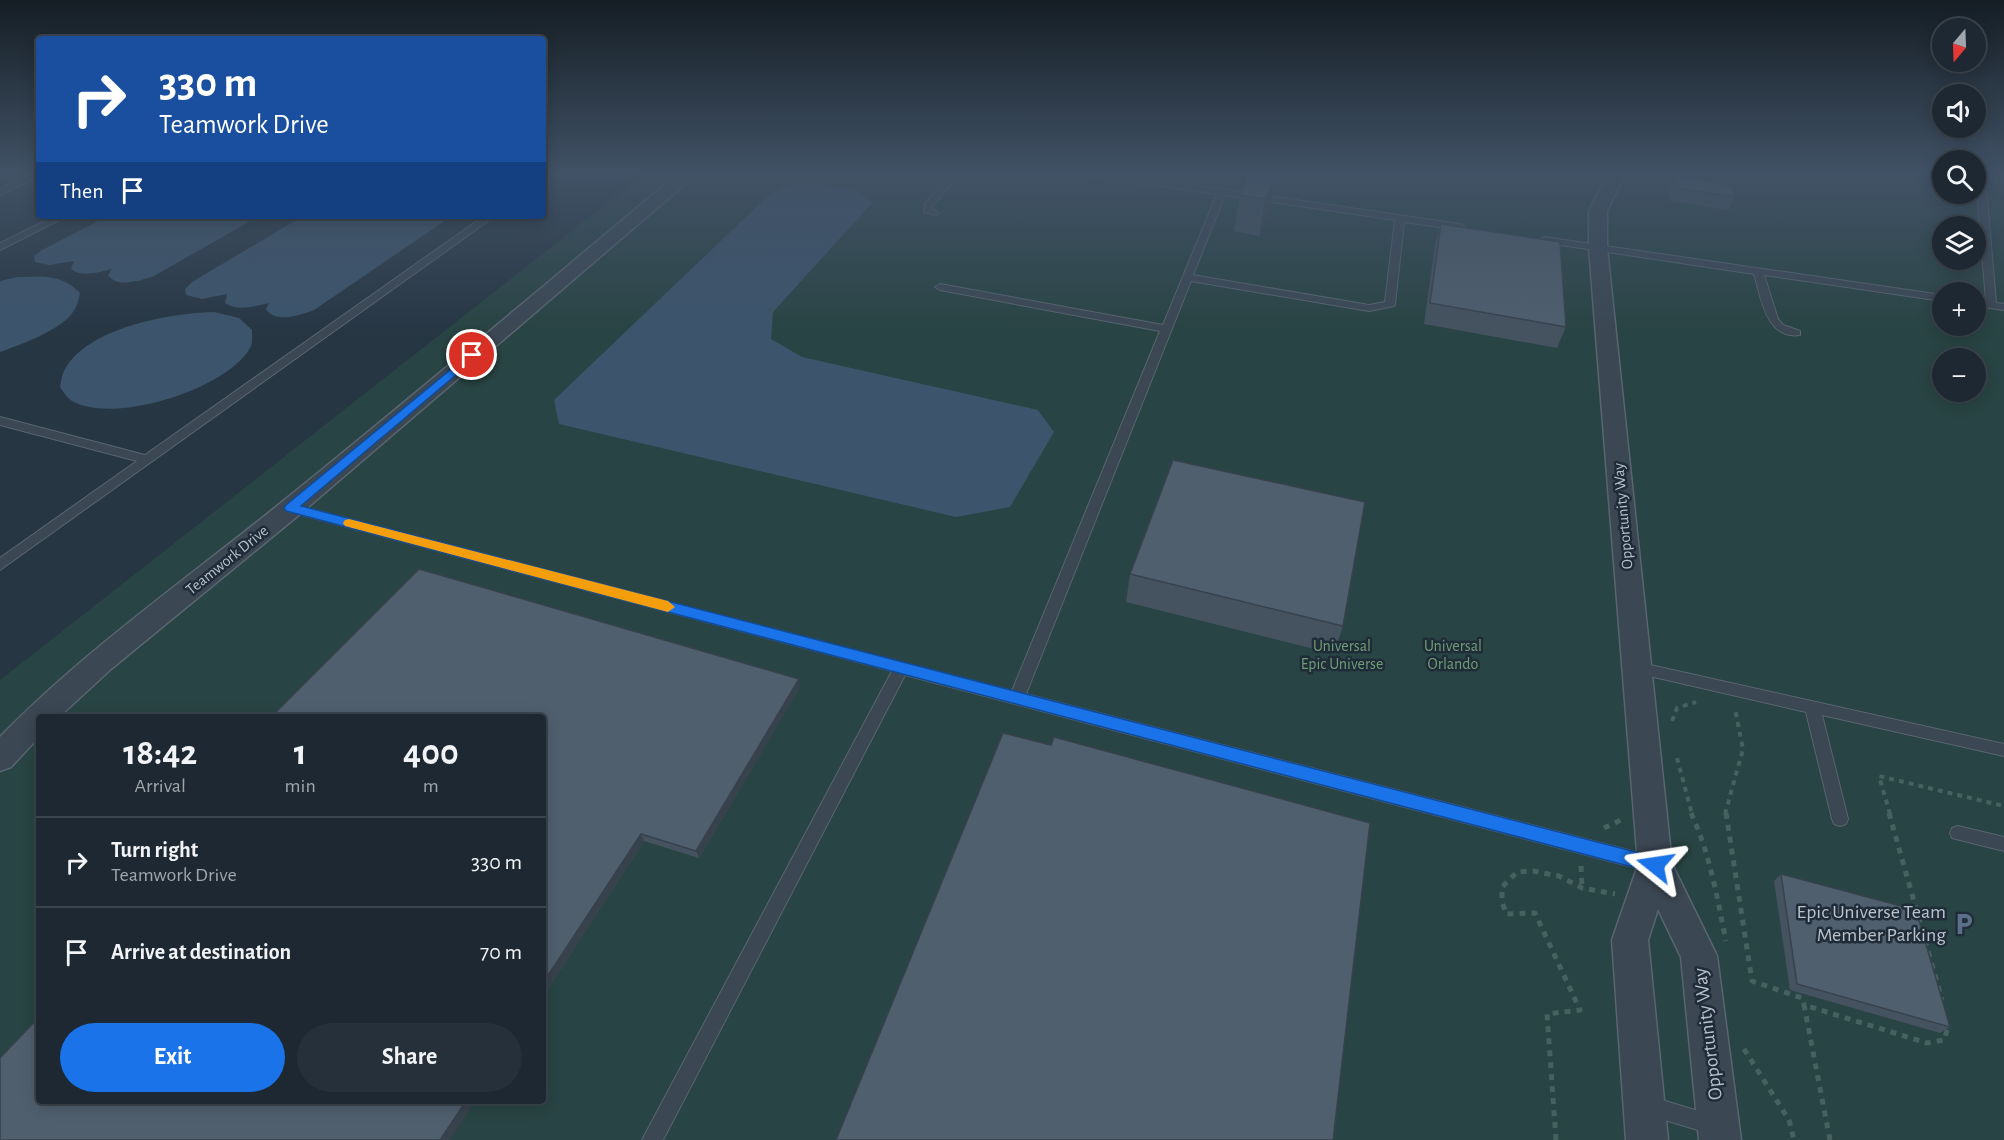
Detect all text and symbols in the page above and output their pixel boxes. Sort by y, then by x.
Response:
north arrow [1932,18,1986,72]
map controls [1932,18,1986,402]
icon: right [60,60,138,138]
text: 330 m [159,62,257,104]
button: sound [1932,84,1986,138]
text: Teamwork Drive [159,111,329,138]
button: search [1932,150,1986,204]
icon: arrive [116,174,149,207]
text: Then [60,180,104,202]
button: layers [1932,216,1986,270]
button: + [1932,282,1986,336]
pin [446,329,497,380]
icon: arrive [455,338,488,371]
button: − [1932,348,1986,402]
street label: Opportunity Way [1610,462,1637,570]
street label: Teamwork Drive [183,522,271,598]
park label: Universal Epic Universe [1301,638,1383,672]
park label: Universal Orlando [1424,638,1482,672]
text: 18:42 [123,735,197,771]
text: 1 [294,735,307,771]
text: 400 [403,735,459,771]
text: Arrival [135,776,186,796]
text: min [285,776,316,796]
text: m [423,776,439,796]
position arrow [1623,833,1687,897]
text: Turn right [111,839,198,861]
icon: right [60,846,93,879]
text: 330 m [471,851,522,873]
text: Teamwork Drive [111,865,237,885]
place label: Epic Universe Team Member Parking [1797,902,1946,945]
parking icon: Epic Universe Team Member Parking [1951,911,1977,937]
icon: arrive [60,936,93,969]
text: Arrive at destination [111,941,291,963]
text: 70 m [480,941,522,963]
street label: Opportunity Way [1690,966,1726,1101]
button: Exit [60,1023,285,1092]
button: Share [297,1023,522,1092]

